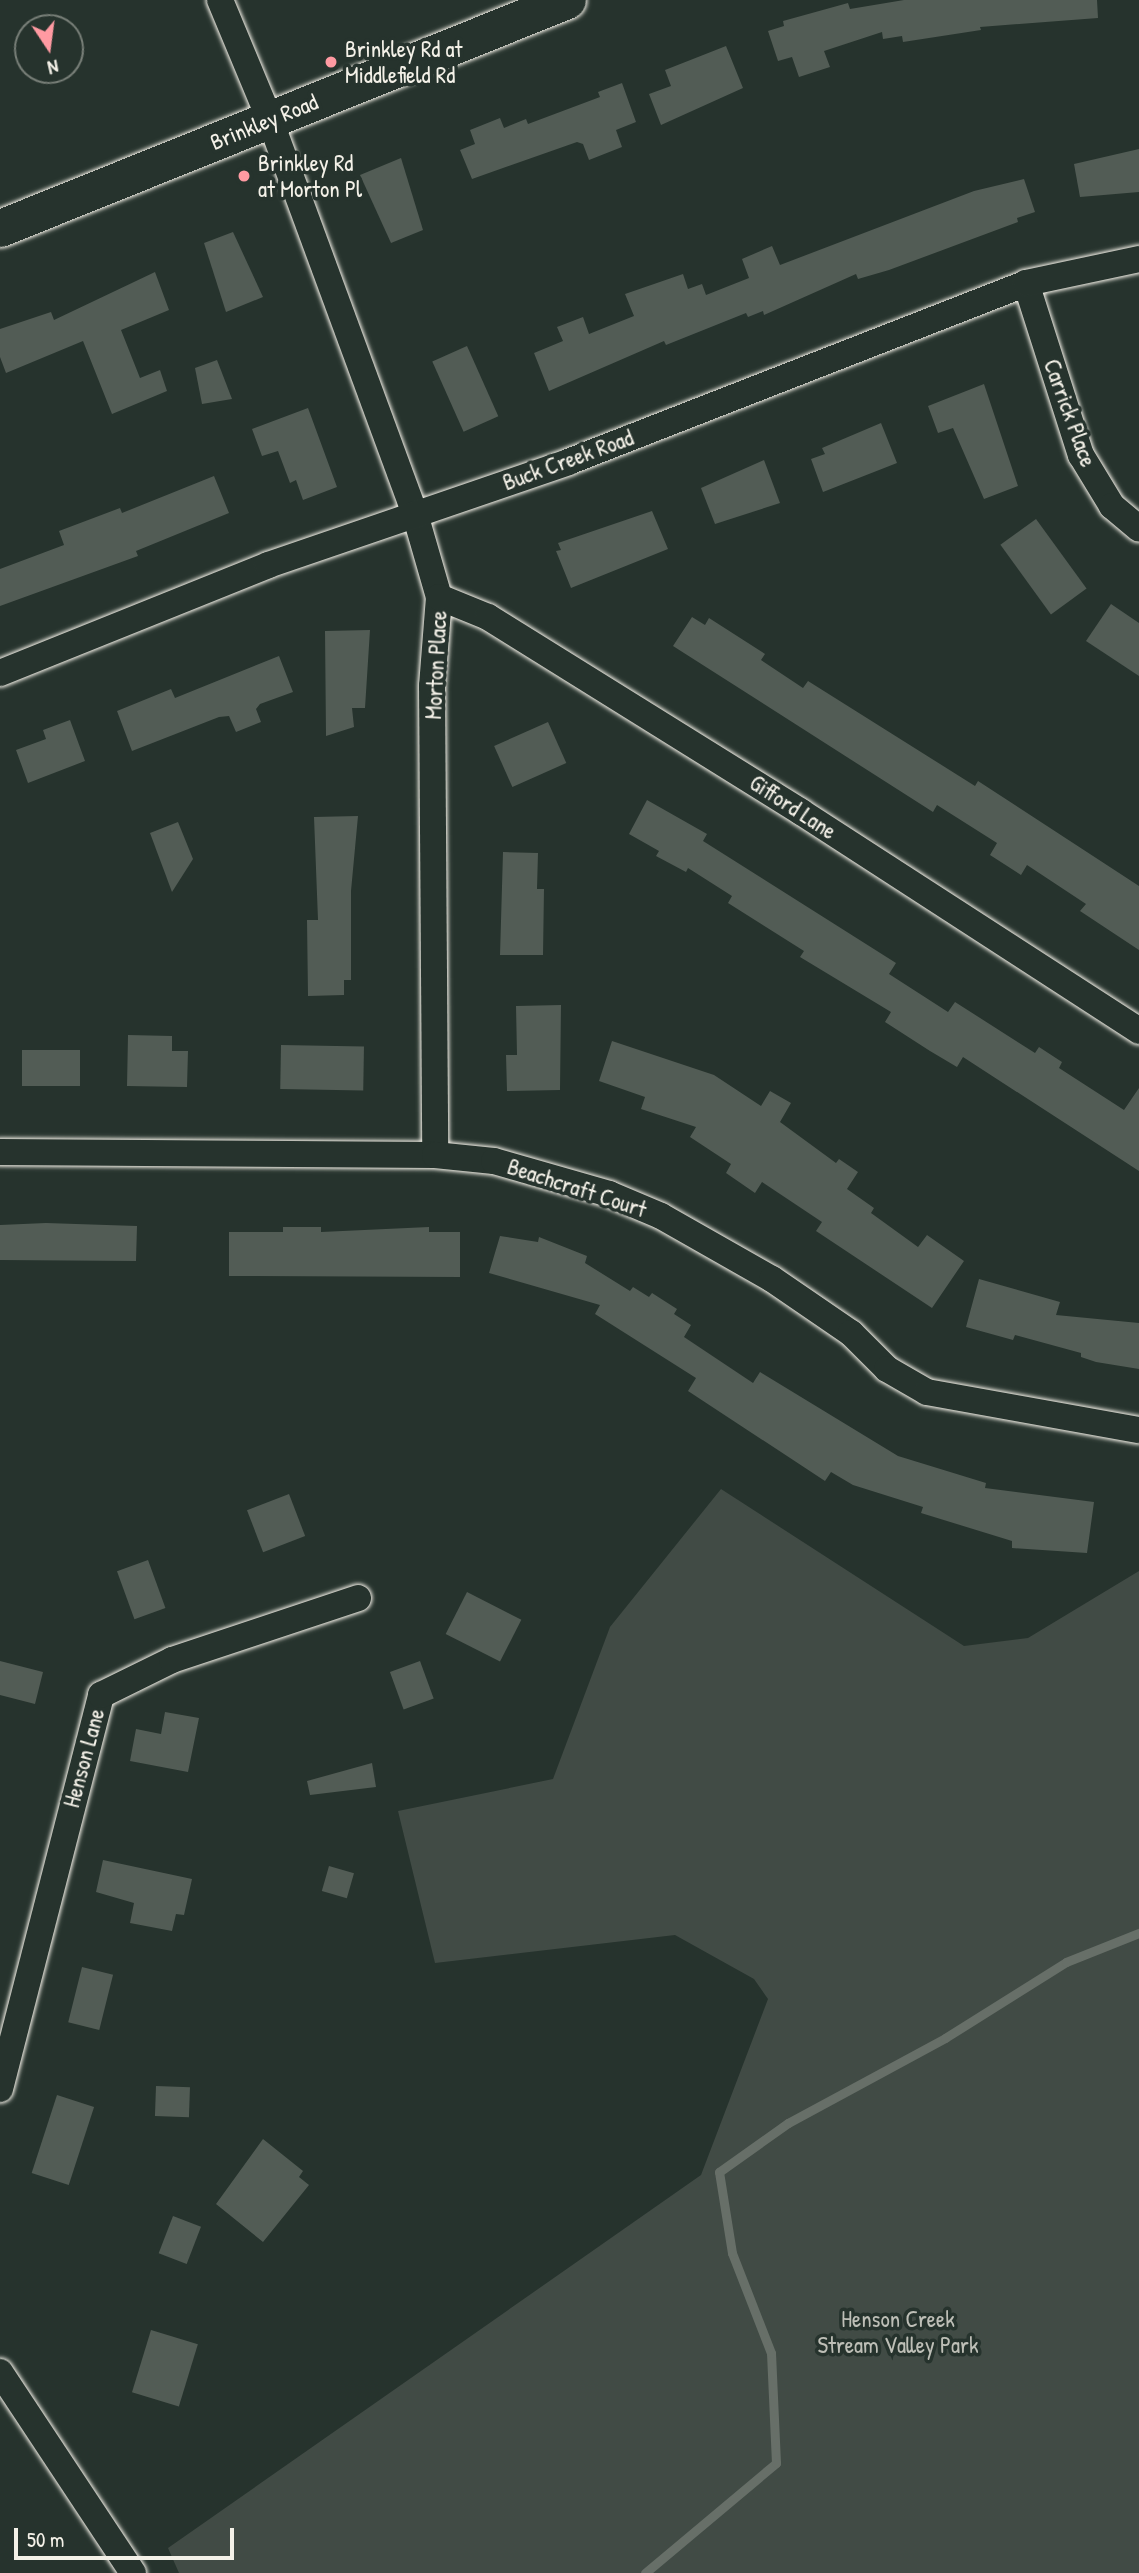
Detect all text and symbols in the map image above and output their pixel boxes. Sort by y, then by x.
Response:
north arrow [14,14,84,84]
place label: Brinkley Rd at Middlefield Rd [345,35,463,89]
text: N [45,54,61,81]
marker: Brinkley Rd at Middlefield Rd [323,54,339,70]
street label: Brinkley Road [206,88,322,156]
place label: Brinkley Rd at Morton Pl [258,149,362,203]
marker: Brinkley Rd at Morton Pl [236,168,252,184]
street label: Carrick Place [1038,355,1102,471]
street label: Buck Creek Road [499,424,637,496]
street label: Morton Place [419,610,453,720]
street label: Gifford Lane [744,769,842,845]
street label: Beachcraft Court [504,1153,650,1223]
street label: Henson Lane [58,1706,110,1810]
park label: Henson Creek Stream Valley Park [818,2305,978,2359]
scale bar [18,2514,238,2558]
text: 50 m [27,2525,64,2554]

